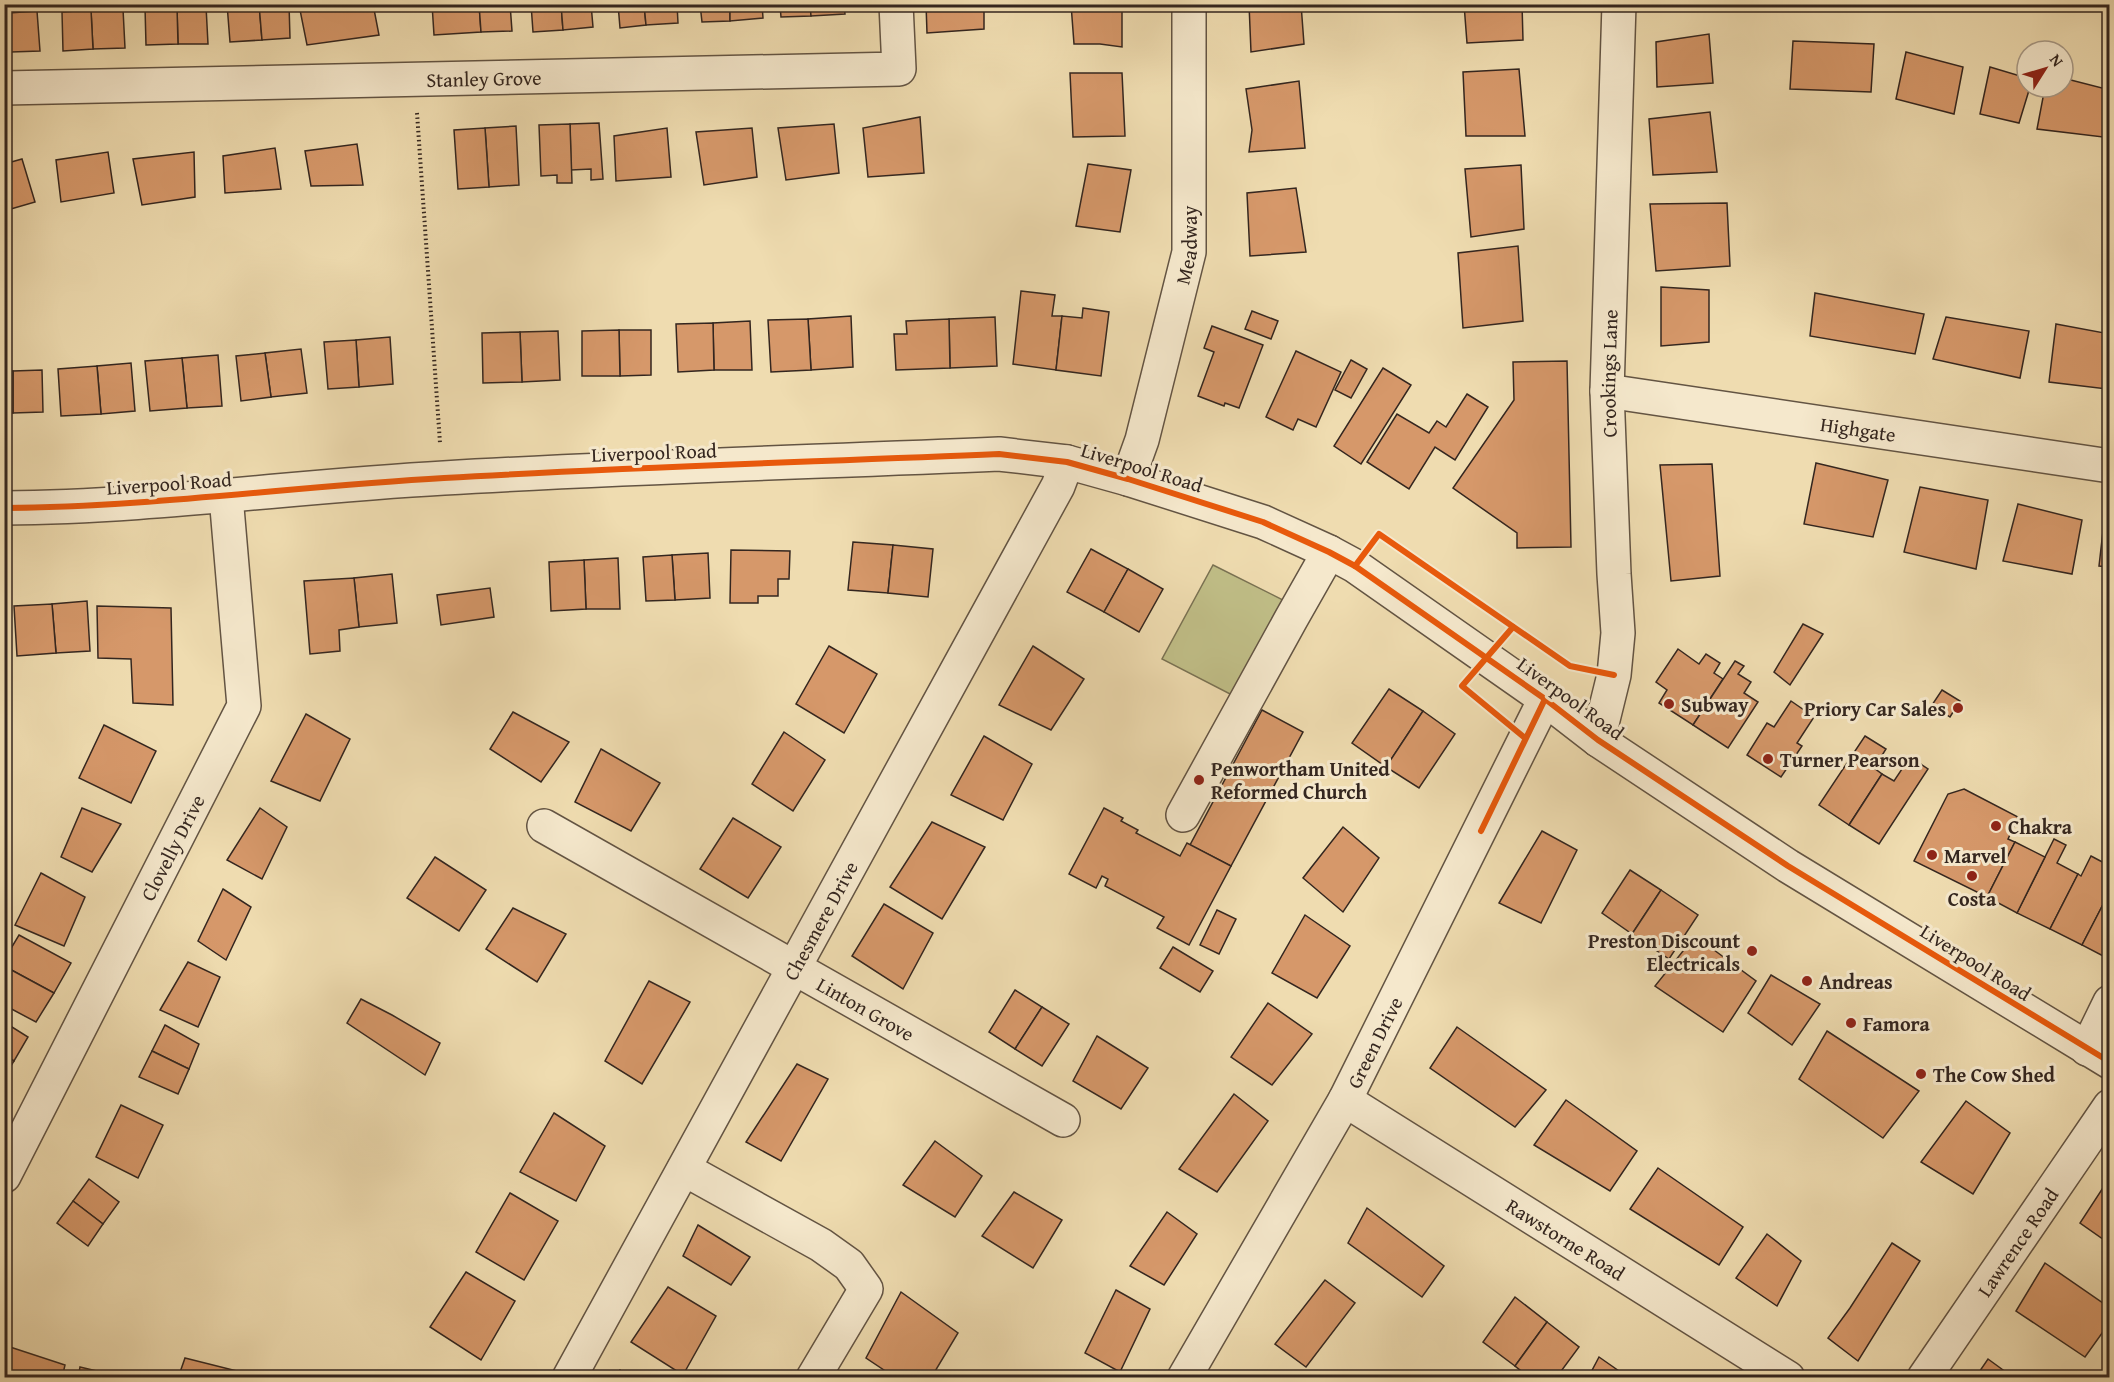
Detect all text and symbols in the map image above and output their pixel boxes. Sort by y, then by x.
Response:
north arrow [2015,39,2075,99]
text: N [2044,48,2070,72]
street label: Stanley Grove [426,62,542,94]
street label: Meadway [1167,206,1204,287]
street label: Crookings Lane [1592,309,1624,438]
street label: Highgate [1819,409,1898,448]
street label: Liverpool Road [591,435,718,469]
street label: Liverpool Road [1078,435,1207,499]
street label: Liverpool Road [105,464,233,502]
street label: Liverpool Road [1512,649,1631,747]
place label: Subway [1681,690,1749,719]
place label: Priory Car Sales [1804,694,1946,723]
marker: Subway [1662,697,1676,711]
marker: Priory Car Sales [1951,701,1965,715]
place label: Turner Pearson [1780,745,1920,774]
marker: Turner Pearson [1761,752,1775,766]
place label: Penwortham United Reformed Church [1211,754,1390,806]
marker: Penwortham United Reformed Church [1192,773,1206,787]
street label: Clovelly Drive [133,789,211,905]
place label: Chakra [2008,812,2073,841]
marker: Chakra [1989,819,2003,833]
place label: Marvel [1944,841,2006,870]
marker: Marvel [1925,848,1939,862]
street label: Chesmere Drive [776,855,864,985]
marker: Costa [1965,869,1979,883]
place label: Costa [1948,884,1997,913]
street label: Liverpool Road [1915,916,2037,1008]
place label: Preston Discount Electricals [1588,926,1740,978]
marker: Preston Discount Electricals [1745,944,1759,958]
place label: Andreas [1819,967,1893,996]
street label: Linton Grove [812,969,920,1048]
marker: Andreas [1800,974,1814,988]
street label: Green Drive [1339,991,1409,1093]
place label: Famora [1863,1009,1931,1038]
marker: Famora [1844,1016,1858,1030]
place label: The Cow Shed [1933,1060,2055,1089]
marker: The Cow Shed [1914,1067,1928,1081]
street label: Lawrence Road [1970,1181,2065,1302]
street label: Rawstorne Road [1501,1191,1631,1287]

